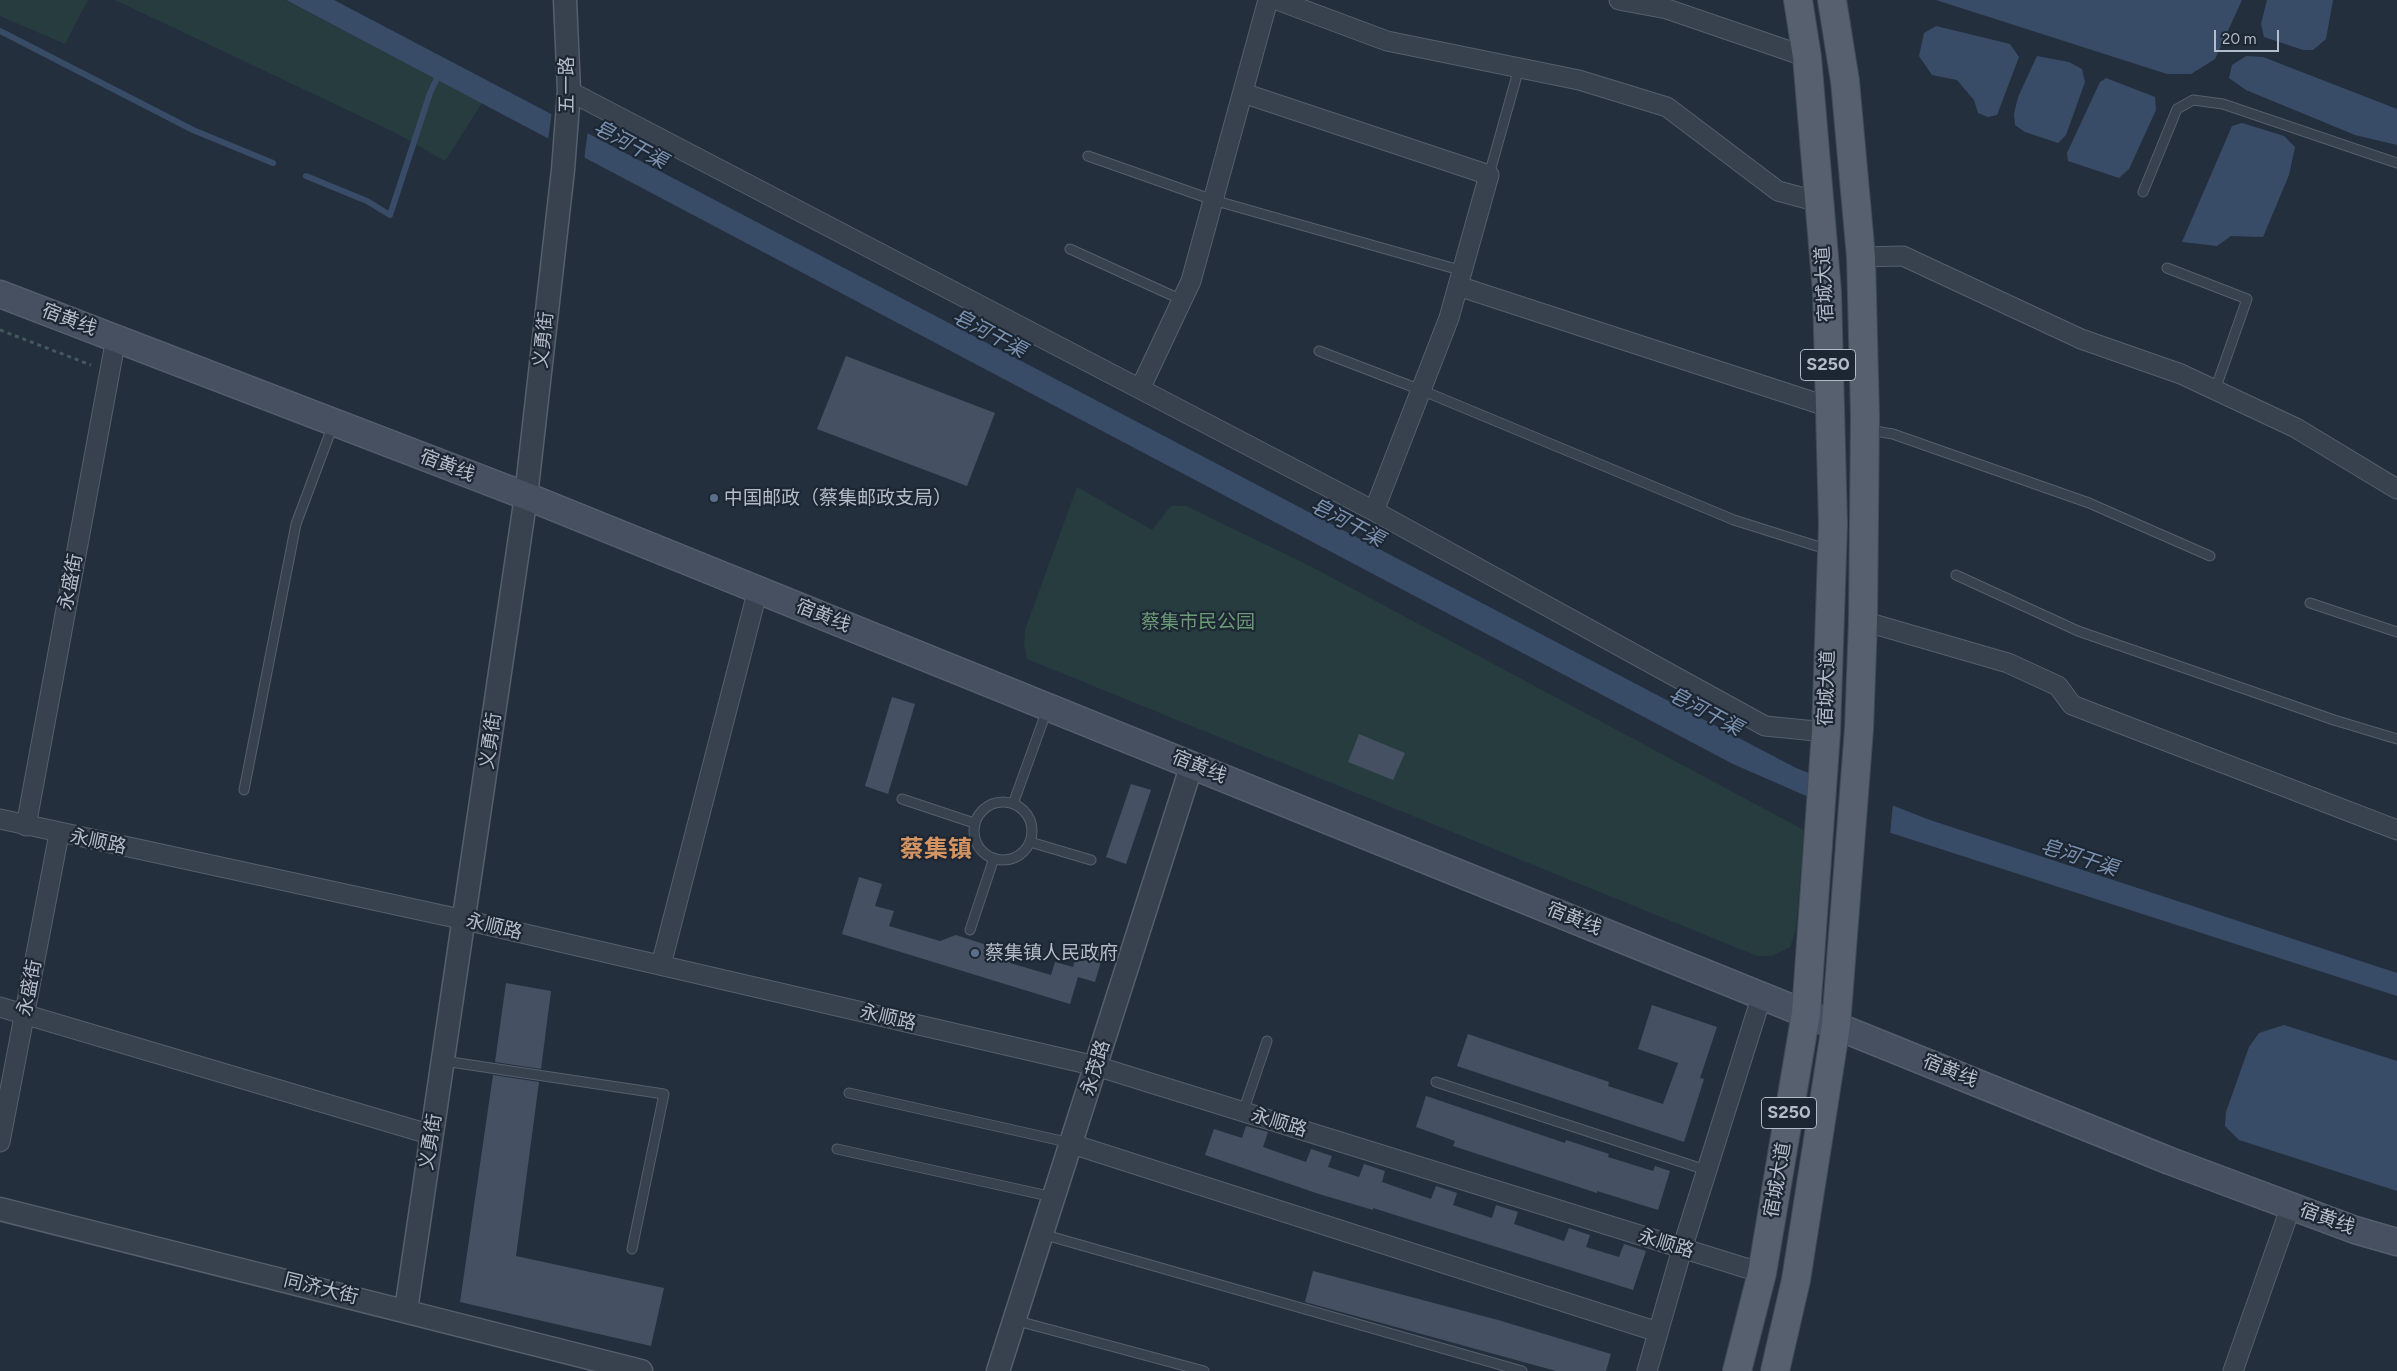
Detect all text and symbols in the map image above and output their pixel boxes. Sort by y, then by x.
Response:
scale bar [2217,20,2282,52]
text: 20 m [2222,30,2256,48]
street label: 五一路 [556,57,578,113]
water label: 皂河干渠 [589,116,671,174]
street label: 宿城大道 [1812,245,1838,323]
street label: 宿黄线 [38,299,100,341]
water label: 皂河干渠 [948,305,1030,363]
street label: 义勇街 [530,310,558,370]
road number: S250 [1800,350,1856,380]
street label: 宿黄线 [416,445,478,487]
place label: 中国邮政（蔡集邮政支局） [724,487,952,509]
marker: 中国邮政（蔡集邮政支局） [708,492,720,504]
water label: 皂河干渠 [1306,494,1388,552]
street label: 永盛街 [54,552,88,612]
street label: 宿黄线 [792,595,854,637]
park label: 蔡集市民公园 [1141,611,1255,633]
street label: 宿城大道 [1814,650,1840,726]
water label: 皂河干渠 [1664,683,1746,741]
street label: 义勇街 [476,711,506,771]
street label: 宿黄线 [1168,746,1230,788]
street label: 永顺路 [68,825,128,859]
water label: 皂河干渠 [2037,834,2121,882]
district label: 蔡集镇 [900,836,972,864]
street label: 宿黄线 [1543,898,1605,940]
street label: 永顺路 [464,909,524,945]
place label: 蔡集镇人民政府 [985,942,1118,964]
marker: 蔡集镇人民政府 [969,947,981,959]
street label: 永盛街 [13,958,47,1018]
street label: 永顺路 [858,1000,918,1036]
street label: 永茂路 [1077,1037,1115,1099]
street label: 宿黄线 [1919,1050,1981,1092]
road number: S250 [1762,1098,1816,1128]
street label: 永顺路 [1248,1104,1310,1142]
street label: 义勇街 [415,1112,447,1172]
street label: 宿城大道 [1760,1141,1796,1219]
street label: 宿黄线 [2296,1199,2358,1239]
street label: 永顺路 [1635,1225,1697,1263]
street label: 同济大街 [281,1269,361,1309]

